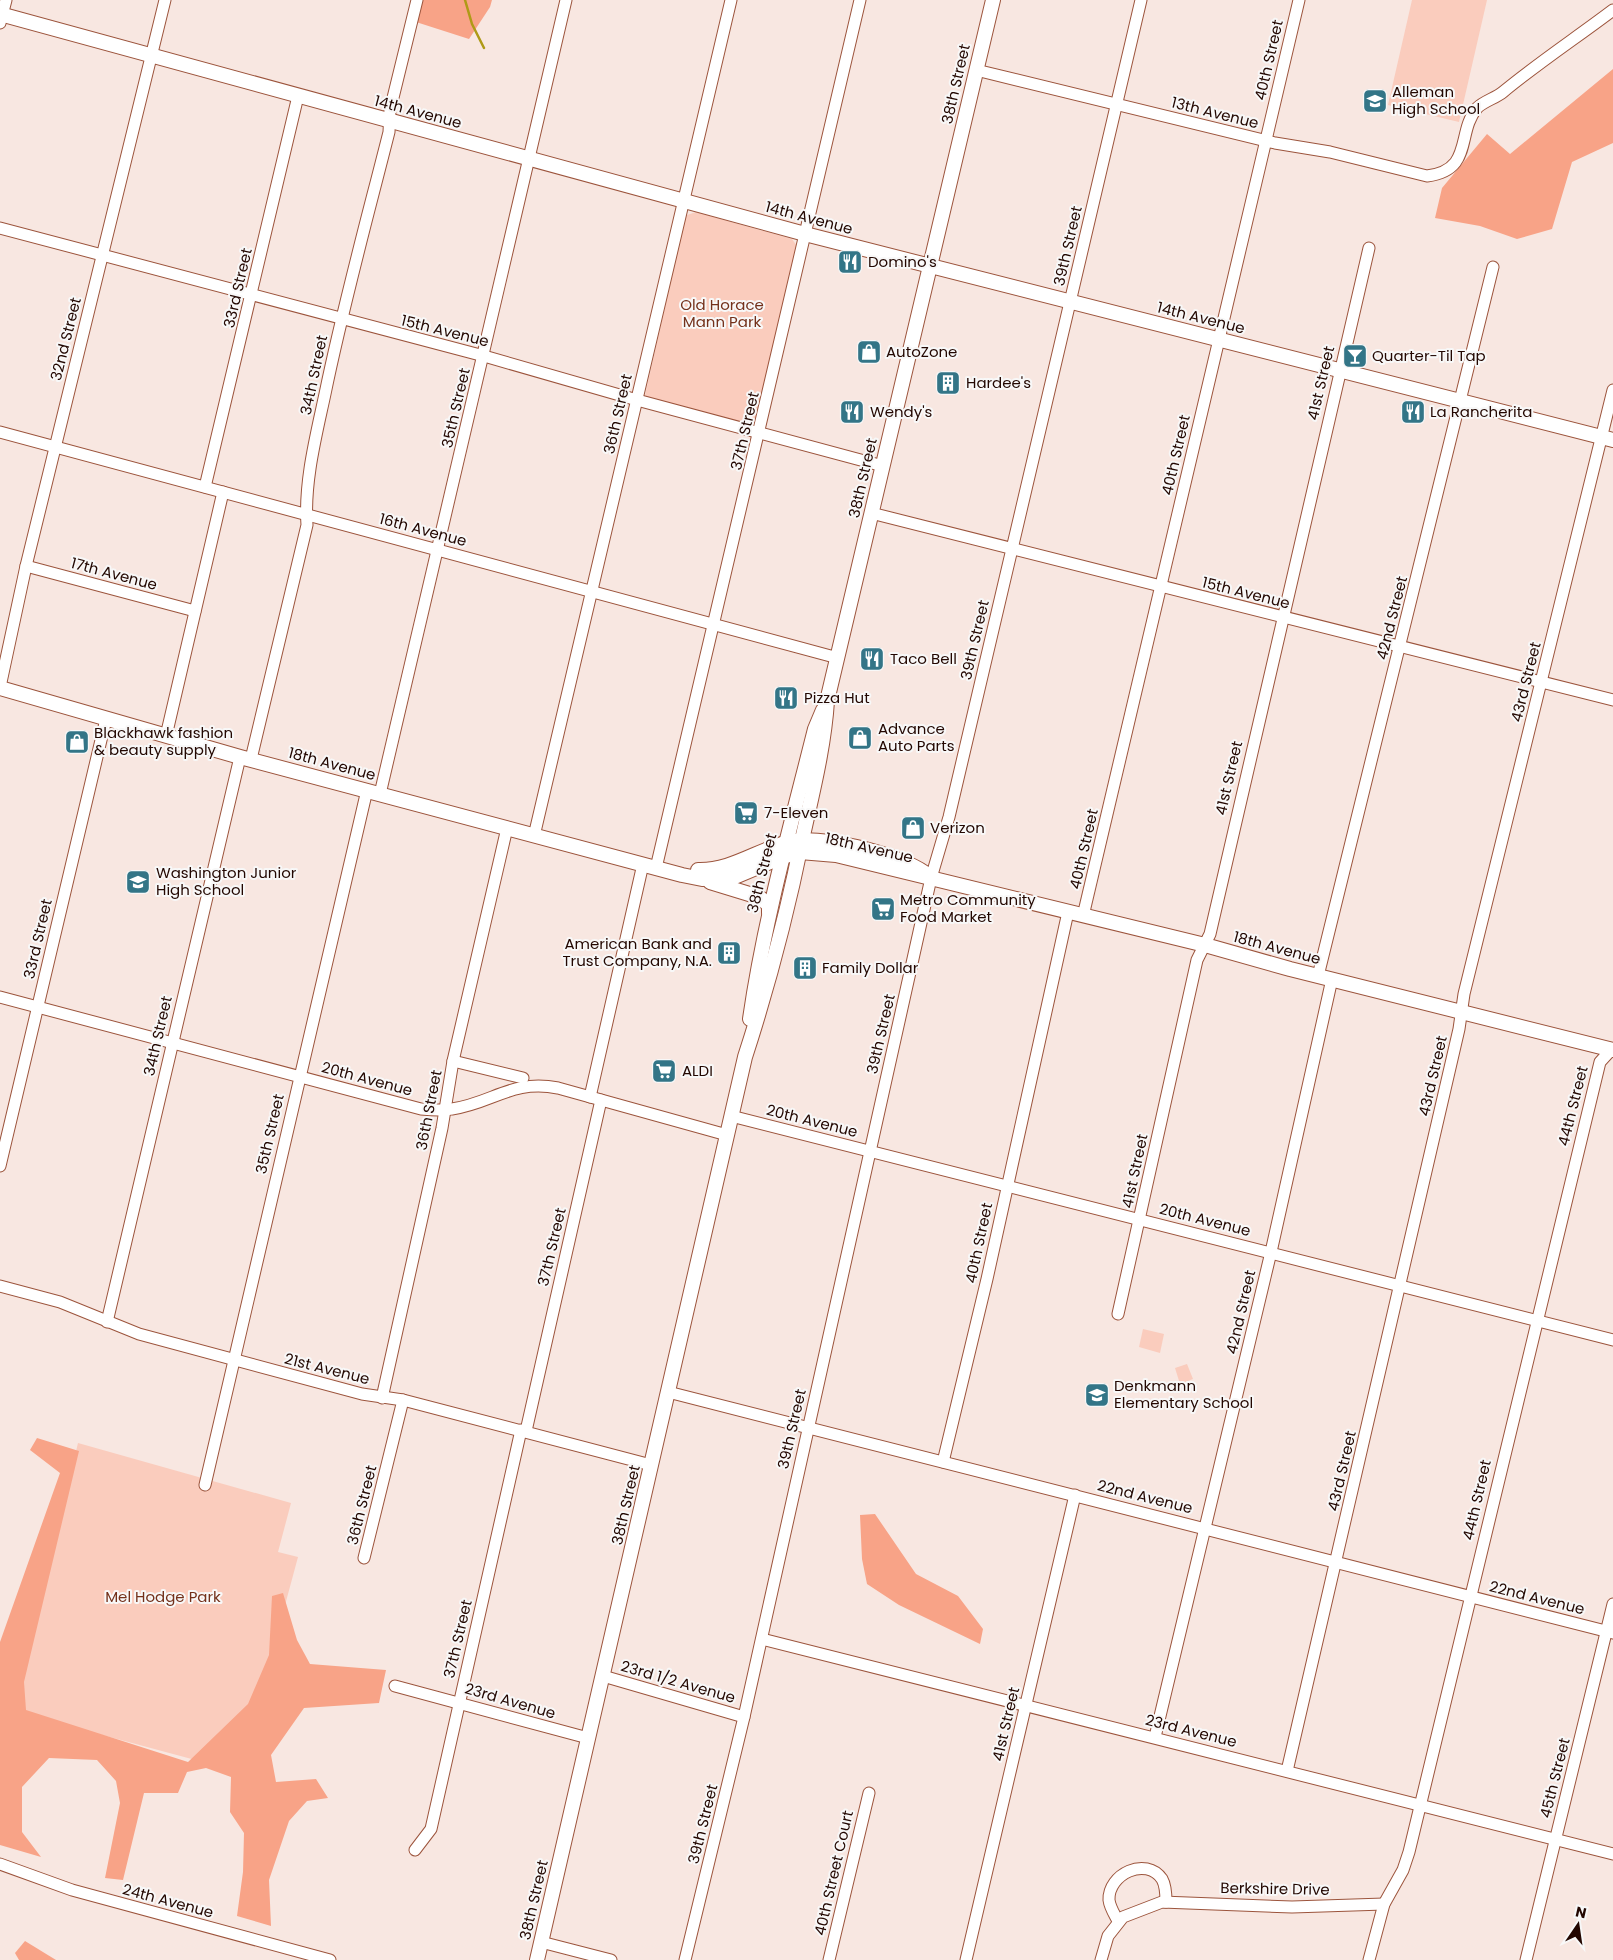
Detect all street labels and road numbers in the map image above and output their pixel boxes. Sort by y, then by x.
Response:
street label: 40th Street [1249,18,1288,102]
street label: 38th Street [936,42,975,126]
street label: 14th Avenue [372,90,464,133]
street label: 13th Avenue [1169,92,1261,133]
street label: 14th Avenue [763,196,855,239]
street label: 39th Street [1048,204,1087,288]
street label: 33rd Street [218,246,257,330]
street label: 32nd Street [45,295,86,383]
street label: 14th Avenue [1155,296,1247,339]
street label: 15th Avenue [399,309,491,352]
street label: 34th Street [295,333,332,417]
street label: 41st Street [1302,344,1339,422]
street label: 35th Street [436,366,475,450]
street label: 36th Street [598,372,637,456]
street label: 37th Street [725,390,764,472]
street label: 40th Street [1156,413,1195,497]
street label: 38th Street [843,436,882,520]
street label: 16th Avenue [377,508,469,551]
street label: 17th Avenue [69,552,160,595]
street label: 15th Avenue [1200,571,1292,614]
street label: 42nd Street [1371,574,1412,662]
street label: 39th Street [955,598,994,682]
street label: 43rd Street [1505,640,1546,724]
street label: 41st Street [1210,739,1247,817]
street label: 18th Avenue [286,742,378,785]
street label: 40th Street [1064,807,1103,891]
street label: 18th Avenue [823,827,915,868]
street label: 38th Street [741,831,782,915]
street label: 33rd Street [18,897,57,981]
street label: 18th Avenue [1231,926,1323,969]
street label: 39th Street [861,992,900,1076]
street label: 34th Street [138,994,177,1078]
street label: 43rd Street [1413,1034,1452,1118]
street label: 20th Avenue [319,1056,415,1101]
street label: 44th Street [1552,1064,1593,1148]
street label: 36th Street [410,1068,447,1152]
street label: 35th Street [250,1092,289,1176]
street label: 20th Avenue [764,1099,860,1142]
street label: 41st Street [1116,1132,1153,1210]
street label: 20th Avenue [1157,1198,1253,1241]
street label: 40th Street [960,1201,997,1285]
street label: 37th Street [532,1206,571,1288]
street label: 42nd Street [1221,1268,1260,1356]
street label: 21st Avenue [282,1348,372,1389]
street label: 39th Street [772,1387,811,1471]
street label: 43rd Street [1322,1429,1361,1513]
street label: 44th Street [1457,1458,1496,1542]
street label: 36th Street [341,1463,382,1547]
street label: 38th Street [606,1463,645,1547]
street label: 22nd Avenue [1095,1475,1195,1518]
street label: 22nd Avenue [1487,1576,1587,1619]
street label: 37th Street [438,1598,477,1680]
street label: 23rd 1/2 Avenue [618,1655,738,1708]
street label: 23rd Avenue [462,1678,558,1724]
street label: 41st Street [987,1685,1024,1763]
street label: 23rd Avenue [1143,1709,1239,1752]
street label: 45th Street [1534,1736,1575,1820]
street label: 39th Street [682,1782,723,1866]
street label: 40th Street Court [809,1808,858,1937]
street label: 38th Street [514,1858,553,1942]
street label: Berkshire Drive [1220,1877,1330,1900]
street label: 24th Avenue [120,1878,216,1923]

